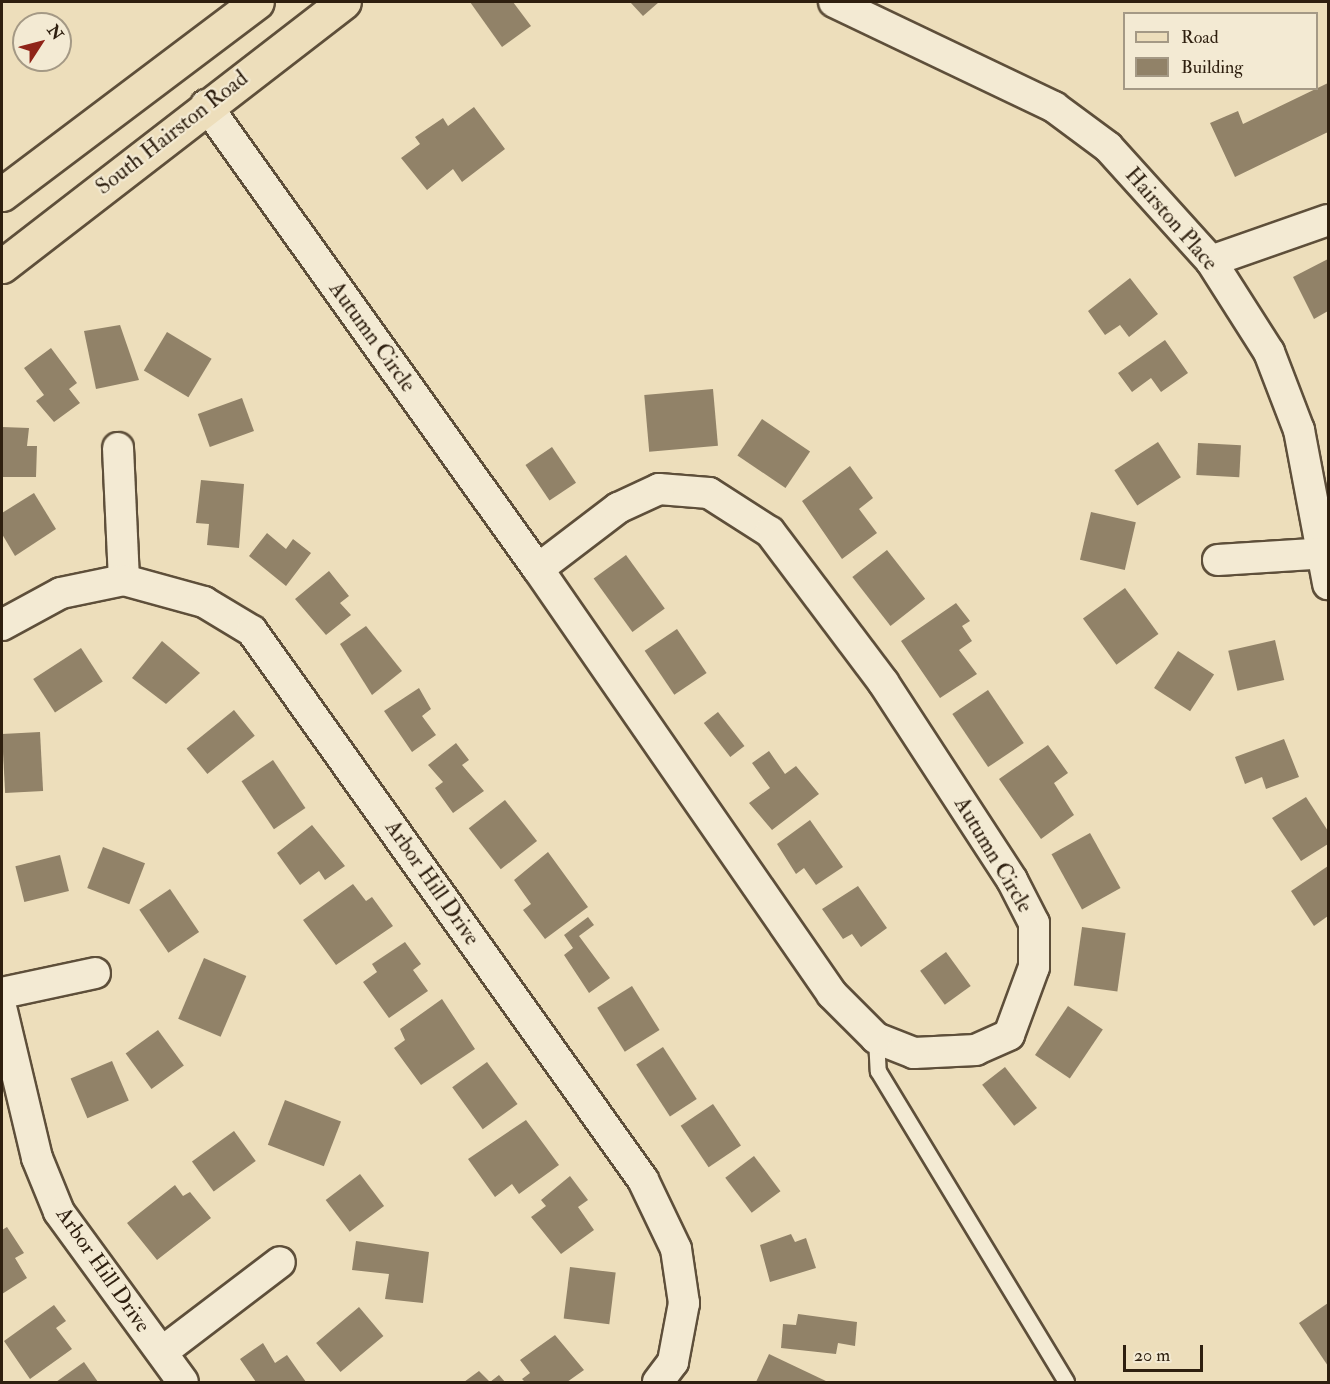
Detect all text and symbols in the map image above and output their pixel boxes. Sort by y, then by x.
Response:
north arrow [12,12,72,72]
legend [1123,12,1318,90]
text: N [43,21,67,44]
text: Road [1181,26,1219,49]
text: Building [1181,56,1243,79]
street label: South Hairston Road [91,65,253,201]
street label: Hairston Place [1119,162,1223,276]
street label: Autumn Circle [323,277,421,397]
street label: Autumn Circle [948,792,1038,918]
street label: Arbor Hill Drive [379,815,485,951]
street label: Arbor Hill Drive [50,1202,156,1338]
scale bar [1126,1333,1206,1371]
text: 20 m [1134,1344,1170,1367]

